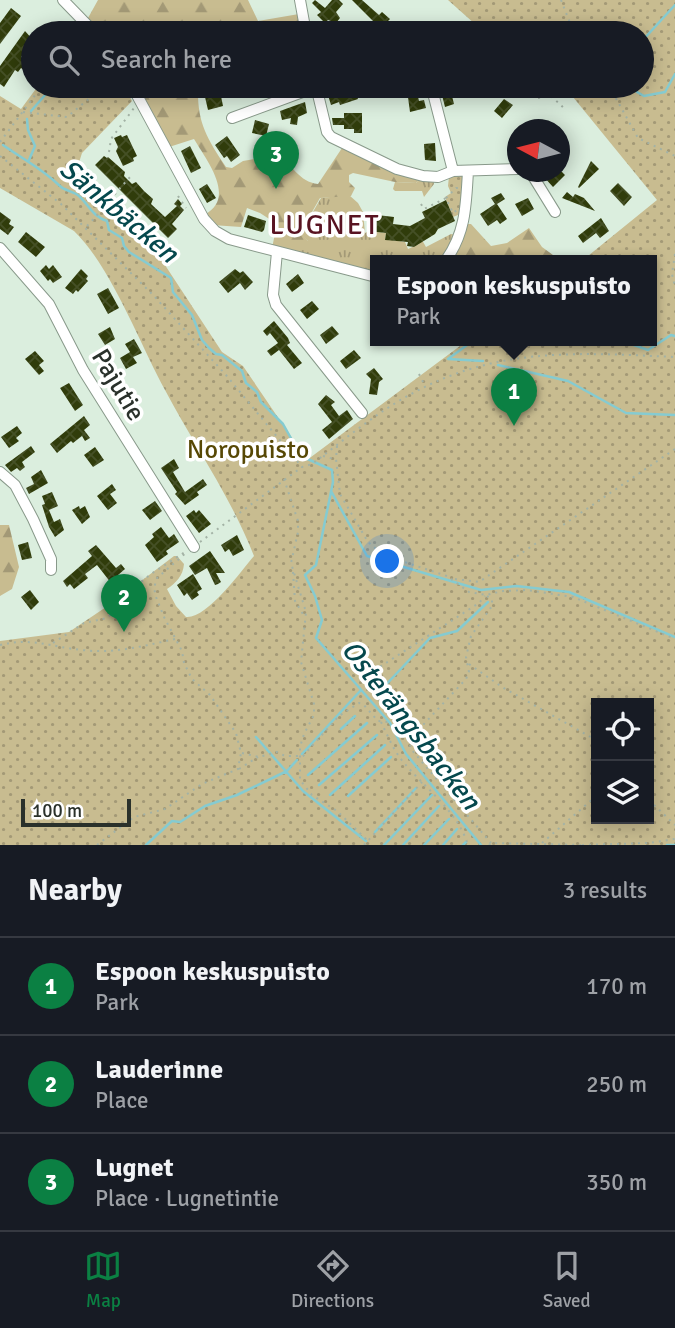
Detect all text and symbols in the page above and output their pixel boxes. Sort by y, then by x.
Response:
search box [21,21,654,98]
icon: search [45,41,83,79]
text: Search here [101,44,232,76]
north arrow [507,119,570,182]
pin: 3 [253,131,299,189]
water label: Sänkbäcken [53,152,186,271]
district label: LUGNET [270,208,380,242]
popup [370,255,657,346]
text: Espoon keskuspuisto [396,270,631,302]
text: Park [396,302,440,331]
street label: Pajutie [84,343,152,427]
pin: 1 [491,368,537,426]
park label: Noropuisto [187,434,309,466]
your location [370,544,404,578]
pin: 2 [101,574,147,632]
water label: Osterängsbacken [334,633,488,817]
map controls [591,698,654,824]
button: locate [591,698,654,761]
button: layers [591,761,654,824]
scale bar [21,796,131,828]
text: 100 m [32,799,82,823]
text: Nearby [28,872,122,909]
text: 3 results [563,876,647,905]
text: Espoon keskuspuisto [95,956,330,988]
text: 1 [45,972,57,1001]
text: 170 m [586,972,647,1001]
text: Park [95,988,139,1017]
text: Lauderinne [95,1054,223,1086]
text: 2 [45,1070,57,1099]
text: 250 m [586,1070,647,1099]
text: Place [95,1086,149,1115]
text: Lugnet [95,1152,173,1184]
text: 3 [45,1168,57,1197]
text: 350 m [586,1168,647,1197]
text: Place · Lugnetintie [95,1184,279,1213]
tab: Map [84,1247,122,1313]
tab: Directions [291,1247,374,1313]
tab: Saved [543,1247,591,1313]

